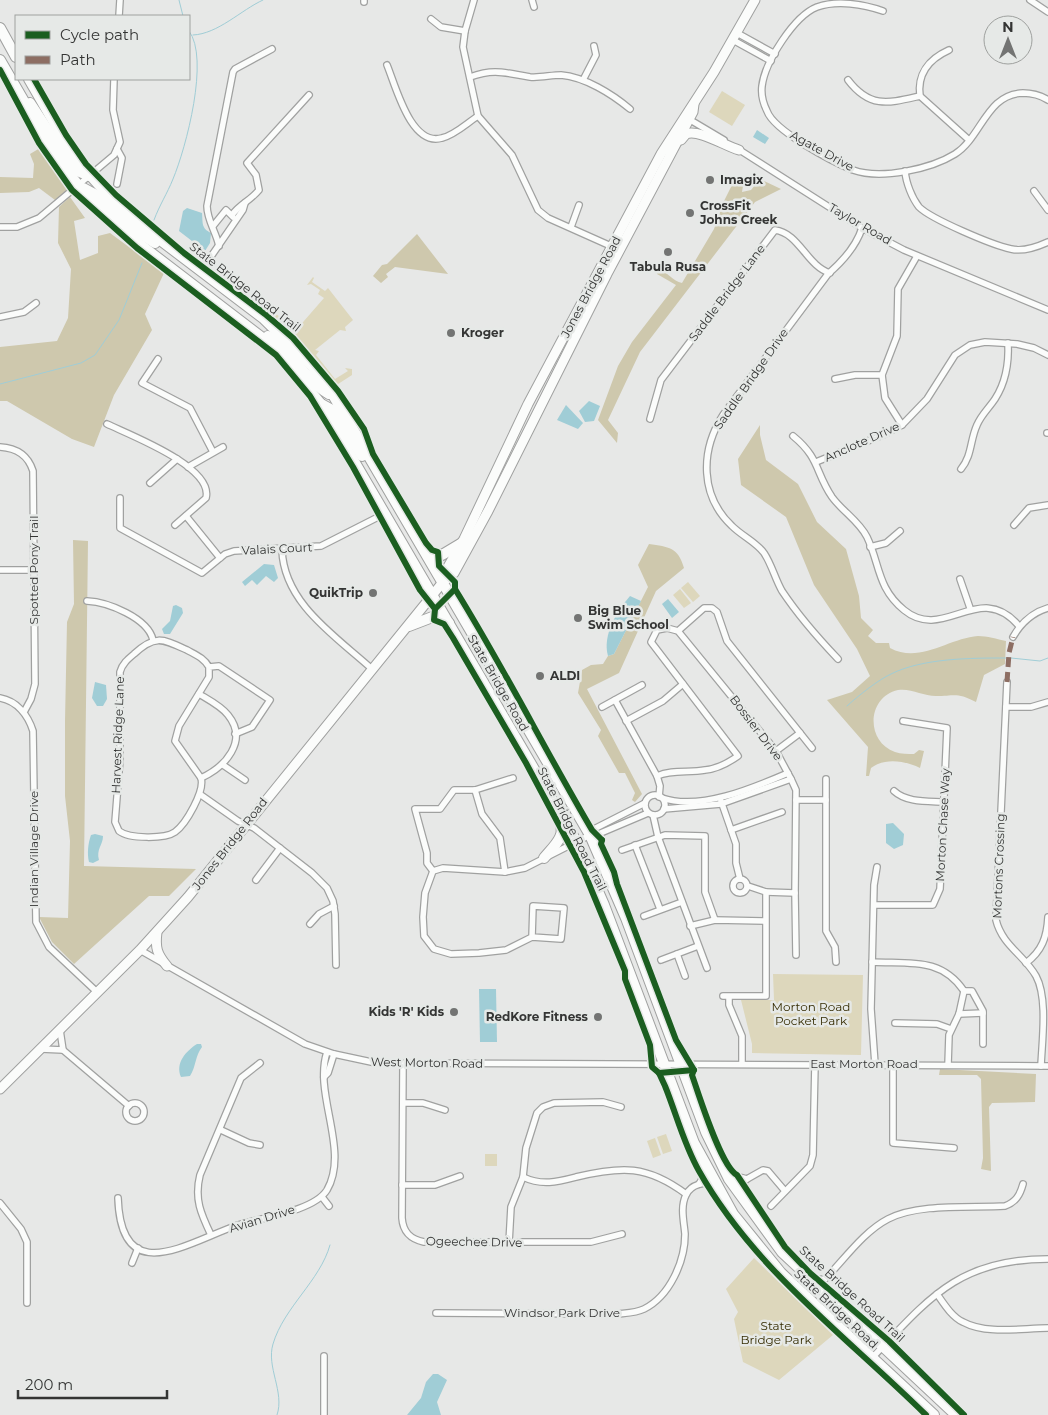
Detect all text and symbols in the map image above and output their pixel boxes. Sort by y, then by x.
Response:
legend [15,15,190,80]
north arrow [983,15,1033,65]
text: N [1002,18,1014,36]
text: Cycle path [60,25,139,44]
text: Path [60,50,96,69]
street label: Agate Drive [788,127,857,174]
place label: Imagix [720,172,764,187]
marker: Imagix [704,174,716,186]
place label: CrossFit Johns Creek [699,198,778,227]
street label: Taylor Road [826,200,894,248]
marker: CrossFit Johns Creek [684,207,696,219]
street label: Jones Bridge Road [557,233,624,341]
street label: State Bridge Road Trail [187,239,304,335]
street label: Saddle Bridge Lane [685,241,768,344]
marker: Tabula Rusa [662,246,674,258]
place label: Tabula Rusa [630,259,706,274]
place label: Kroger [461,325,504,340]
street label: Saddle Bridge Drive [710,325,791,432]
marker: Kroger [445,327,457,339]
street label: Anclote Drive [822,418,902,465]
street label: Spotted Pony Trail [26,515,41,625]
street label: Valais Court [241,539,313,558]
place label: QuikTrip [309,585,363,600]
marker: QuikTrip [367,587,379,599]
place label: Big Blue Swim School [588,603,669,632]
marker: Big Blue Swim School [572,612,584,624]
street label: State Bridge Road [465,632,532,734]
place label: ALDI [549,668,580,683]
marker: ALDI [534,670,546,682]
street label: Harvest Ridge Lane [108,676,127,794]
street label: Bossier Drive [727,692,786,763]
street label: State Bridge Road Trail [535,764,610,893]
street label: Morton Chase Way [932,767,953,882]
street label: Indian Village Drive [26,791,41,907]
street label: Jones Bridge Road [188,795,270,894]
street label: Mortons Crossing [989,813,1008,919]
park label: Morton Road Pocket Park [772,999,850,1028]
place label: Kids 'R' Kids [369,1004,445,1019]
marker: Kids 'R' Kids [448,1006,460,1018]
place label: RedKore Fitness [486,1009,589,1024]
marker: RedKore Fitness [592,1011,604,1023]
street label: West Morton Road [371,1054,483,1071]
street label: East Morton Road [810,1056,918,1071]
street label: Avian Drive [227,1201,296,1236]
street label: Ogeechee Drive [426,1233,522,1250]
street label: State Bridge Road Trail [796,1243,908,1345]
street label: State Bridge Road [791,1266,881,1352]
street label: Windsor Park Drive [504,1305,620,1320]
park label: State Bridge Park [740,1318,812,1347]
scale bar [18,1368,166,1400]
text: 200 m [25,1375,73,1394]

